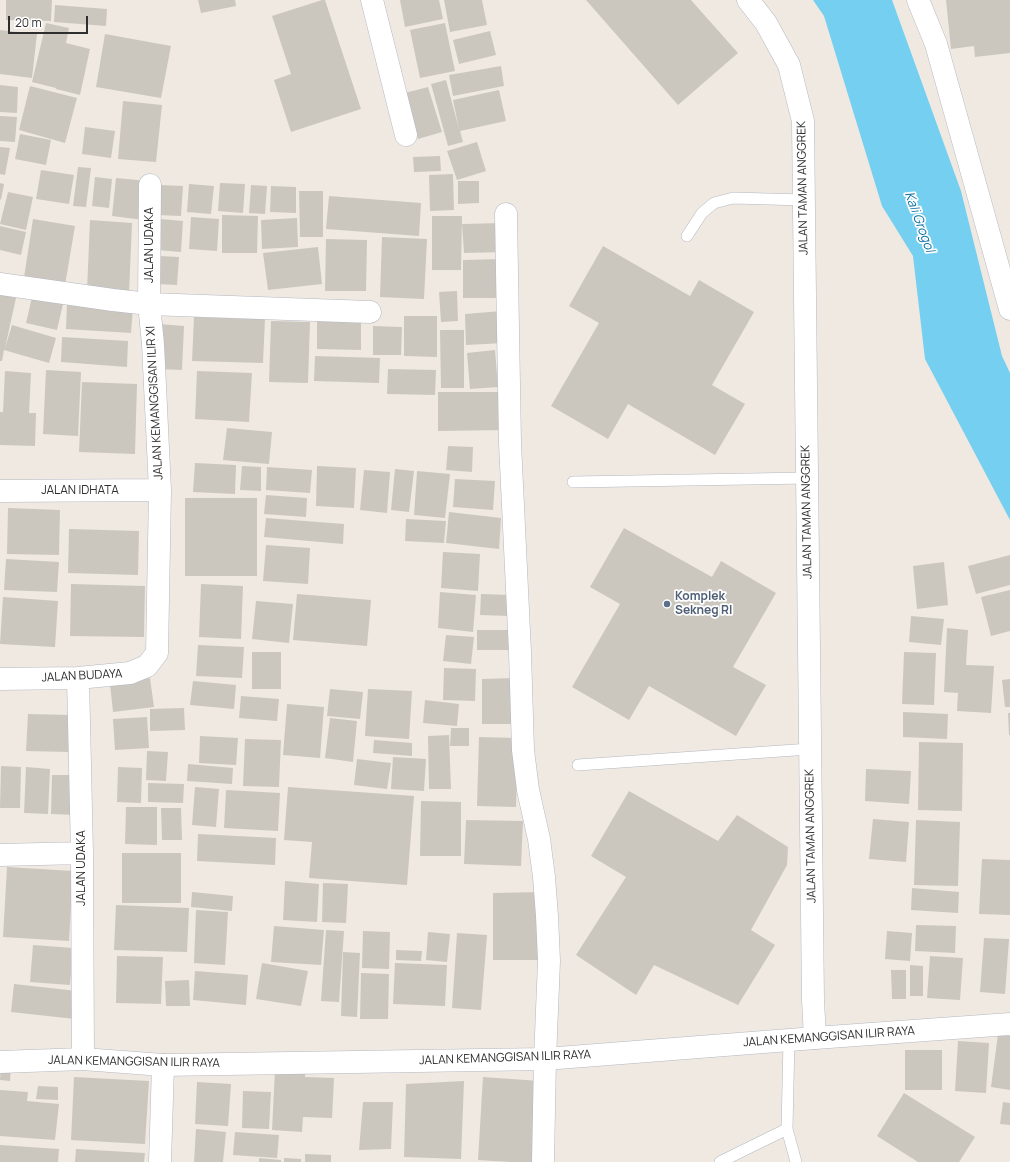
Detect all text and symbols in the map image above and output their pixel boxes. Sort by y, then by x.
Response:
scale bar [10,8,90,34]
text: 20 m [15,14,42,31]
street label: JALAN TAMAN ANGGREK [795,121,811,255]
water label: Kali Grogol [901,190,937,254]
street label: JALAN UDAKA [143,207,157,283]
street label: JALAN KEMANGGISAN ILIR XI [144,326,166,480]
street label: JALAN TAMAN ANGGREK [799,445,815,579]
street label: JALAN IDHATA [41,484,119,498]
place label: Komplek Sekneg RI [675,590,732,618]
marker: Komplek Sekneg RI [662,599,672,609]
street label: JALAN BUDAYA [41,667,123,685]
street label: JALAN TAMAN ANGGREK [803,769,819,903]
street label: JALAN UDAKA [75,830,89,906]
street label: JALAN KEMANGGISAN ILIR RAYA [743,1024,915,1050]
street label: JALAN KEMANGGISAN ILIR RAYA [419,1048,591,1068]
street label: JALAN KEMANGGISAN ILIR RAYA [48,1053,220,1071]

